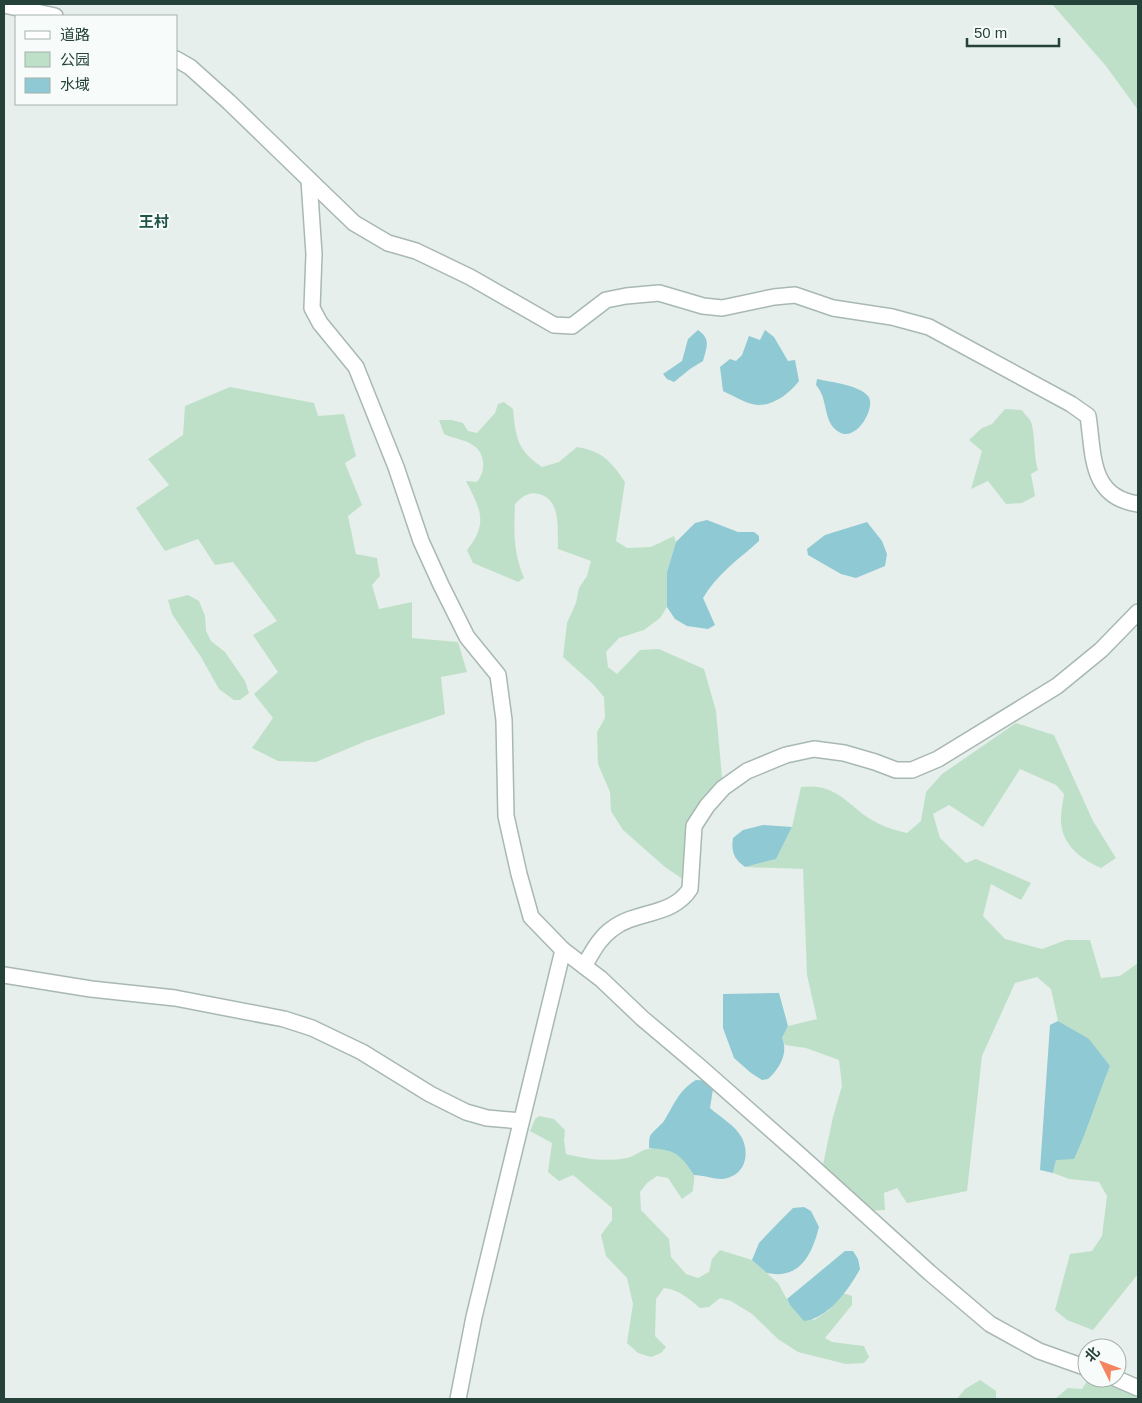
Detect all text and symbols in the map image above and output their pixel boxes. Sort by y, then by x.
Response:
legend [15,15,178,105]
scale bar [967,15,1060,47]
text: 50 m [974,24,1007,41]
text: 道路 [60,26,90,43]
text: 公园 [60,51,90,68]
text: 水域 [60,76,90,93]
district label: 王村 [139,213,169,230]
north arrow [1077,1338,1127,1388]
text: 北 [1082,1344,1103,1365]

